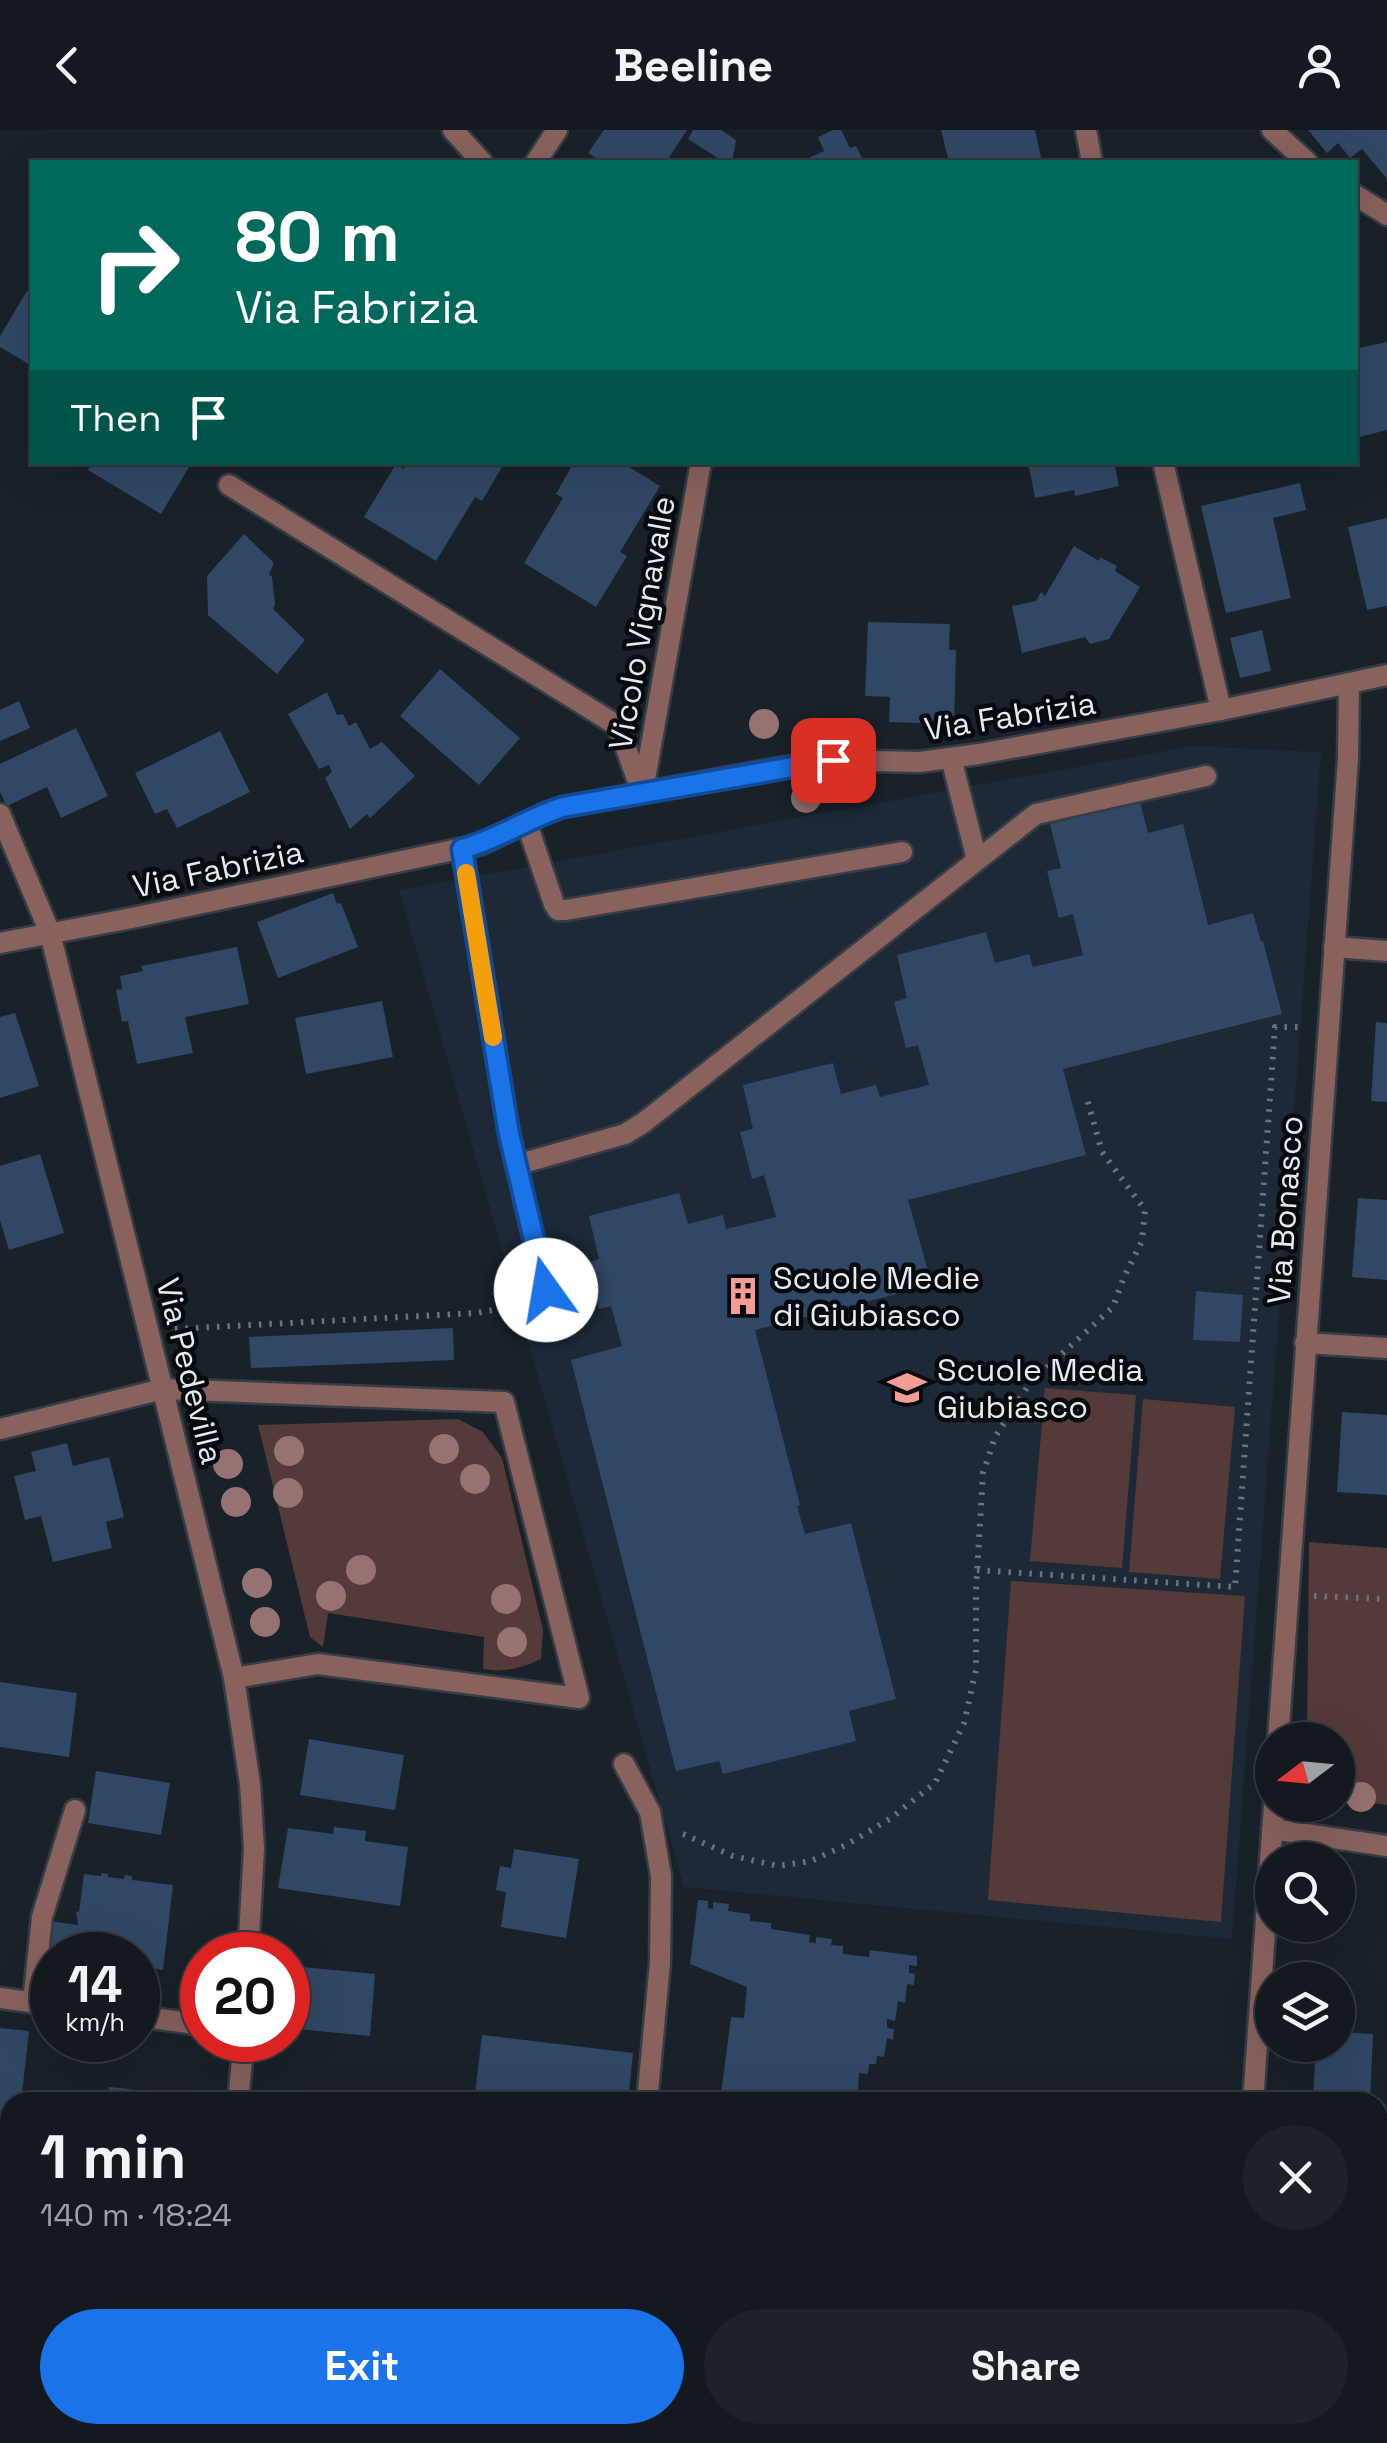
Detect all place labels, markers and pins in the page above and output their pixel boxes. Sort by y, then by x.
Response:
pin [791,718,876,803]
place label: Scuole Medie di Giubiasco [773,1258,980,1335]
building icon: Scuole Medie di Giubiasco [722,1275,764,1317]
place label: Scuole Media Giubiasco [937,1350,1144,1427]
school or university icon: Scuole Media Giubiasco [886,1367,928,1409]

